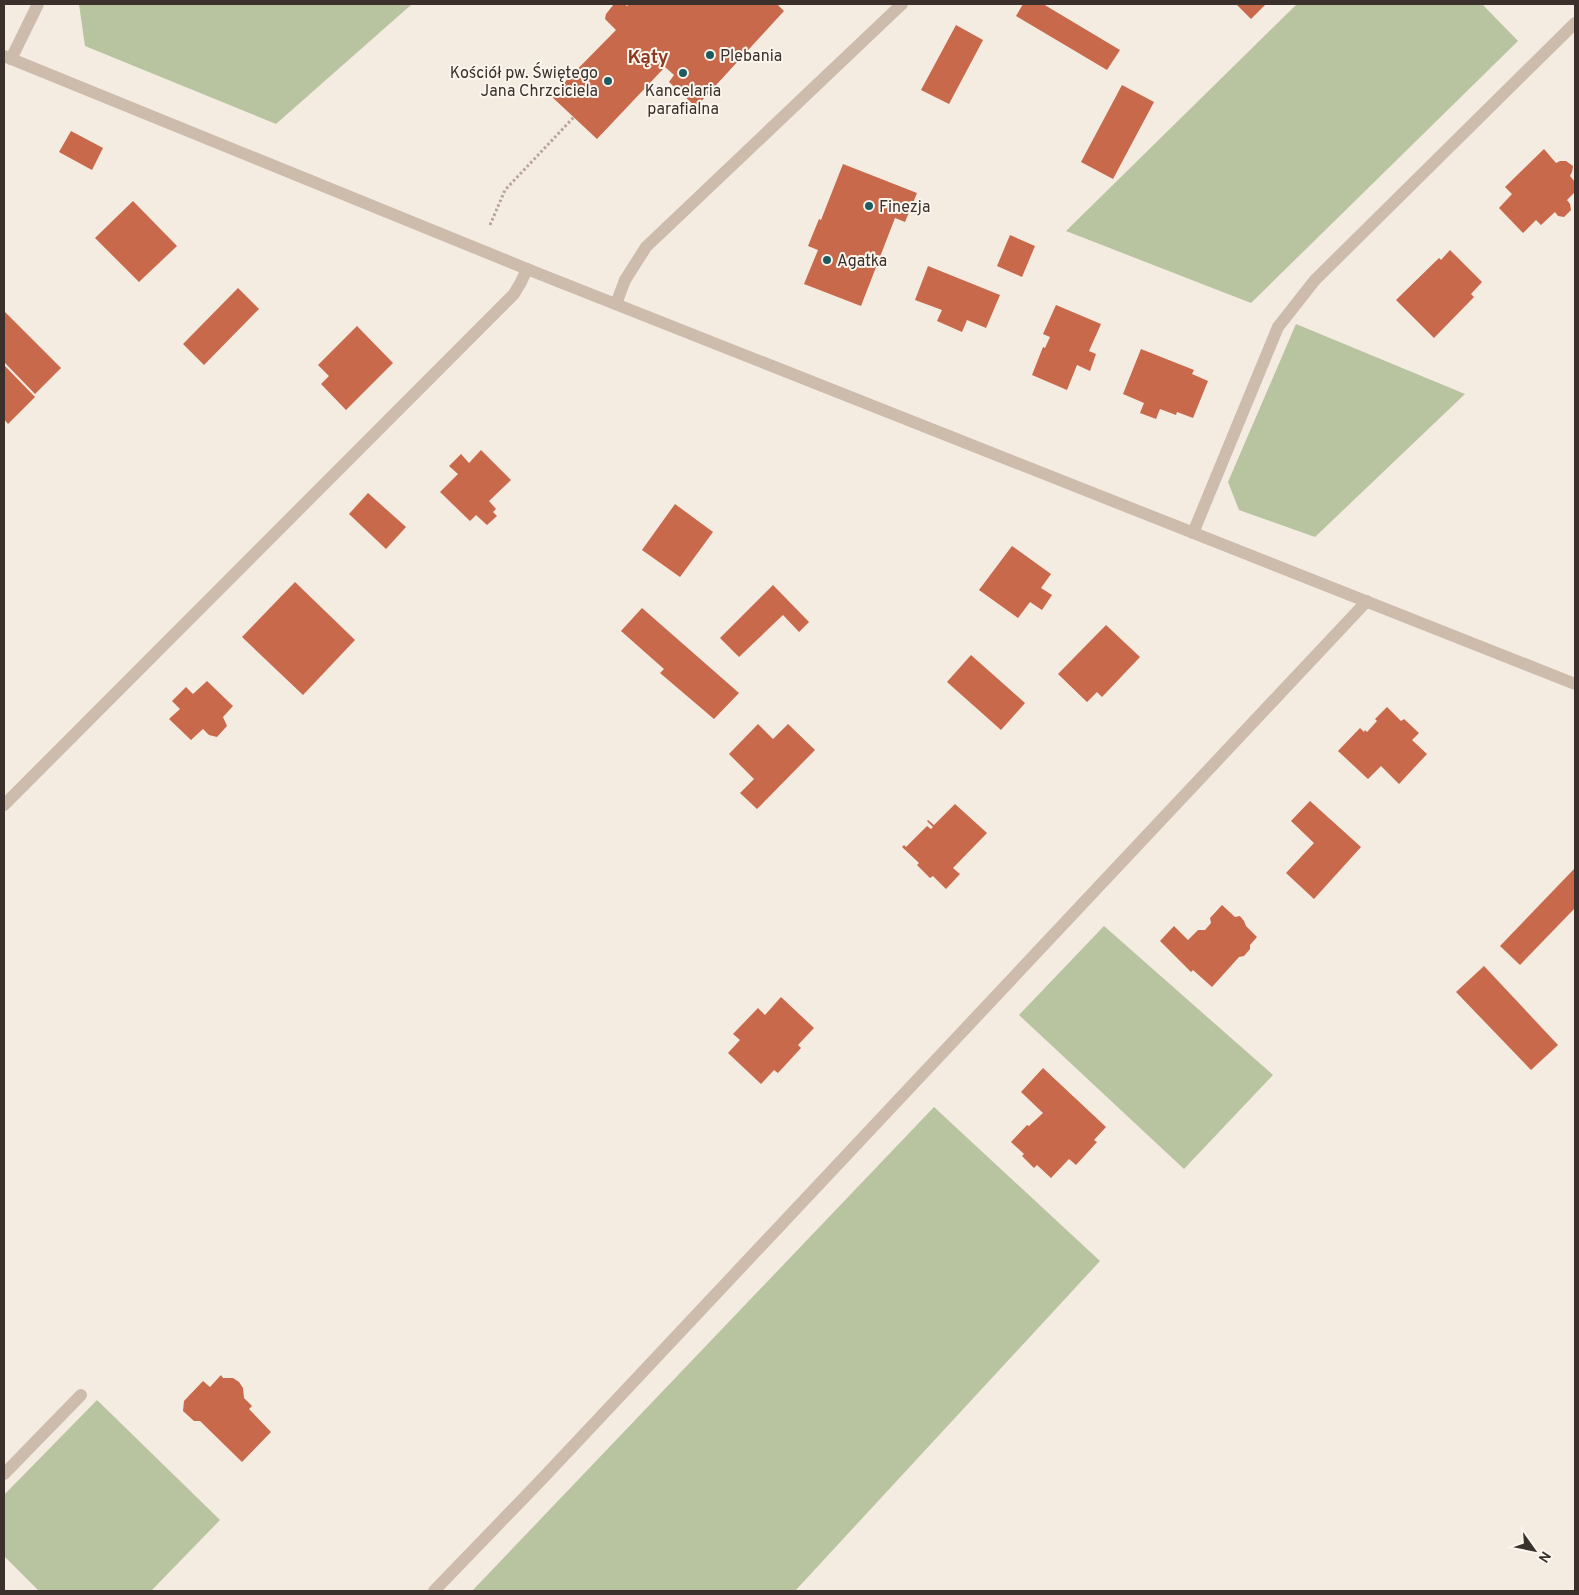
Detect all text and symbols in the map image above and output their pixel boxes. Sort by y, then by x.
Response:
district label: Kąty [627,46,669,70]
place label: Plebania [720,47,782,67]
marker: Plebania [704,49,716,61]
place label: Kościół pw. Świętego Jana Chrzciciela [450,62,598,102]
marker: Kancelaria parafialna [677,67,689,79]
marker: Kościół pw. Świętego Jana Chrzciciela [602,75,614,87]
place label: Kancelaria parafialna [645,82,721,120]
place label: Finezja [879,198,930,218]
marker: Finezja [863,200,875,212]
place label: Agatka [837,252,887,272]
marker: Agatka [821,254,833,266]
north arrow [1509,1525,1559,1575]
text: N [1534,1547,1554,1565]

